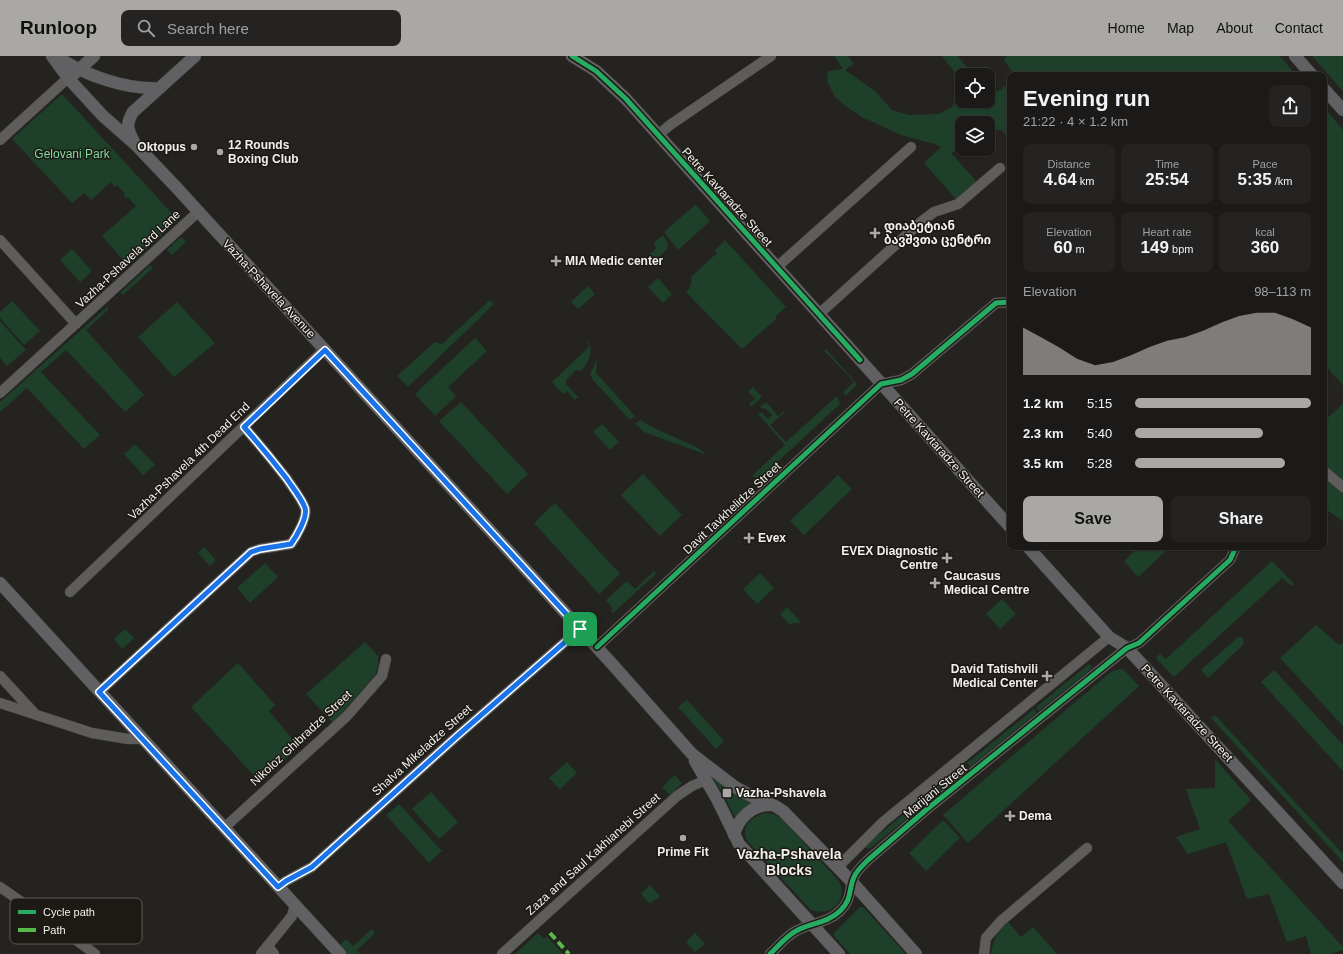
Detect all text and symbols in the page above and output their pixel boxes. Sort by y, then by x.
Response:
search box [121,10,401,46]
text: Runloop [20,17,97,38]
icon: search [135,17,157,39]
text: Search here [167,20,249,37]
text: Home [1108,20,1145,36]
text: Map [1167,20,1194,36]
text: About [1216,20,1253,36]
text: Contact [1275,20,1323,36]
map controls [955,68,995,156]
button: locate [955,68,995,108]
button: share [1269,85,1311,127]
text: Evening run [1023,86,1150,111]
text: 21:22 · 4 × 1.2 km [1023,114,1128,129]
button: layers [955,116,995,156]
place label: 12 Rounds Boxing Club [228,138,299,166]
place label: Oktopus [137,140,186,154]
marker: Oktopus [189,142,199,152]
street label: Petre Kavtaradze Street [679,145,775,250]
park label: Gelovani Park [34,147,111,161]
marker: 12 Rounds Boxing Club [215,147,225,157]
text: Distance [1048,158,1090,170]
text: Time [1155,158,1179,170]
text: Pace [1252,158,1278,170]
text: 4.64 [1044,170,1077,189]
text: 25:54 [1145,170,1189,189]
text: 5:35 [1238,170,1272,189]
text: km [1077,175,1094,187]
text: /km [1272,175,1292,187]
street label: Vazha-Pshavela 3rd Lane [73,207,183,311]
place label: დიაბეტიან ბავშვთა ცენტრი [884,219,991,247]
text: Elevation [1046,226,1092,238]
text: Heart rate [1143,226,1191,238]
text: kcal [1255,226,1275,238]
marker: დიაბეტიან ბავშვთა ცენტრი [869,227,881,239]
street label: Vazha-Pshavela Avenue [220,237,319,341]
text: 60 [1053,238,1072,257]
text: 149 [1141,238,1169,257]
text: 360 [1251,238,1279,257]
text: m [1072,243,1085,255]
text: bpm [1169,243,1193,255]
place label: MIA Medic center [565,254,664,268]
marker: MIA Medic center [550,255,562,267]
text: Elevation [1023,284,1076,299]
text: 98–113 m [1254,284,1311,299]
street label: Petre Kavtaradze Street [891,396,987,501]
text: 1.2 km [1023,396,1063,411]
text: 5:15 [1087,396,1112,411]
street label: Vazha-Pshavela 4th Dead End [125,399,253,523]
text: 2.3 km [1023,426,1063,441]
text: 5:40 [1087,426,1112,441]
text: 3.5 km [1023,456,1063,471]
text: 5:28 [1087,456,1112,471]
street label: Davit Tavkhelidze Street [680,459,784,557]
button: Save [1023,496,1163,542]
button: Share [1171,496,1311,542]
place label: Evex [758,531,786,545]
marker: Evex [743,532,755,544]
place label: EVEX Diagnostic Centre [841,544,938,572]
marker: EVEX Diagnostic Centre [941,552,953,564]
place label: Caucasus Medical Centre [944,569,1030,597]
marker: Caucasus Medical Centre [929,577,941,589]
pin [563,612,597,646]
icon: arrive [569,618,591,640]
street label: Petre Kavtaradze Street [1138,661,1236,765]
place label: David Tatishvili Medical Center [951,662,1038,690]
marker: David Tatishvili Medical Center [1041,670,1053,682]
street label: Nikoloz Ghibradze Street [247,687,355,789]
street label: Shalva Mikeladze Street [369,701,475,798]
street label: Marijani Street [901,761,970,821]
place label: Vazha-Pshavela [736,786,826,800]
marker: Vazha-Pshavela [721,787,733,799]
street label: Zaza and Saul Kakhianebi Street [523,790,663,918]
place label: Dema [1019,809,1052,823]
marker: Dema [1004,810,1016,822]
marker: Prime Fit [678,833,688,843]
place label: Prime Fit [657,845,709,859]
district label: Vazha-Pshavela Blocks [736,846,842,878]
legend [10,898,142,944]
text: Cycle path [43,906,95,918]
text: Path [43,924,66,936]

